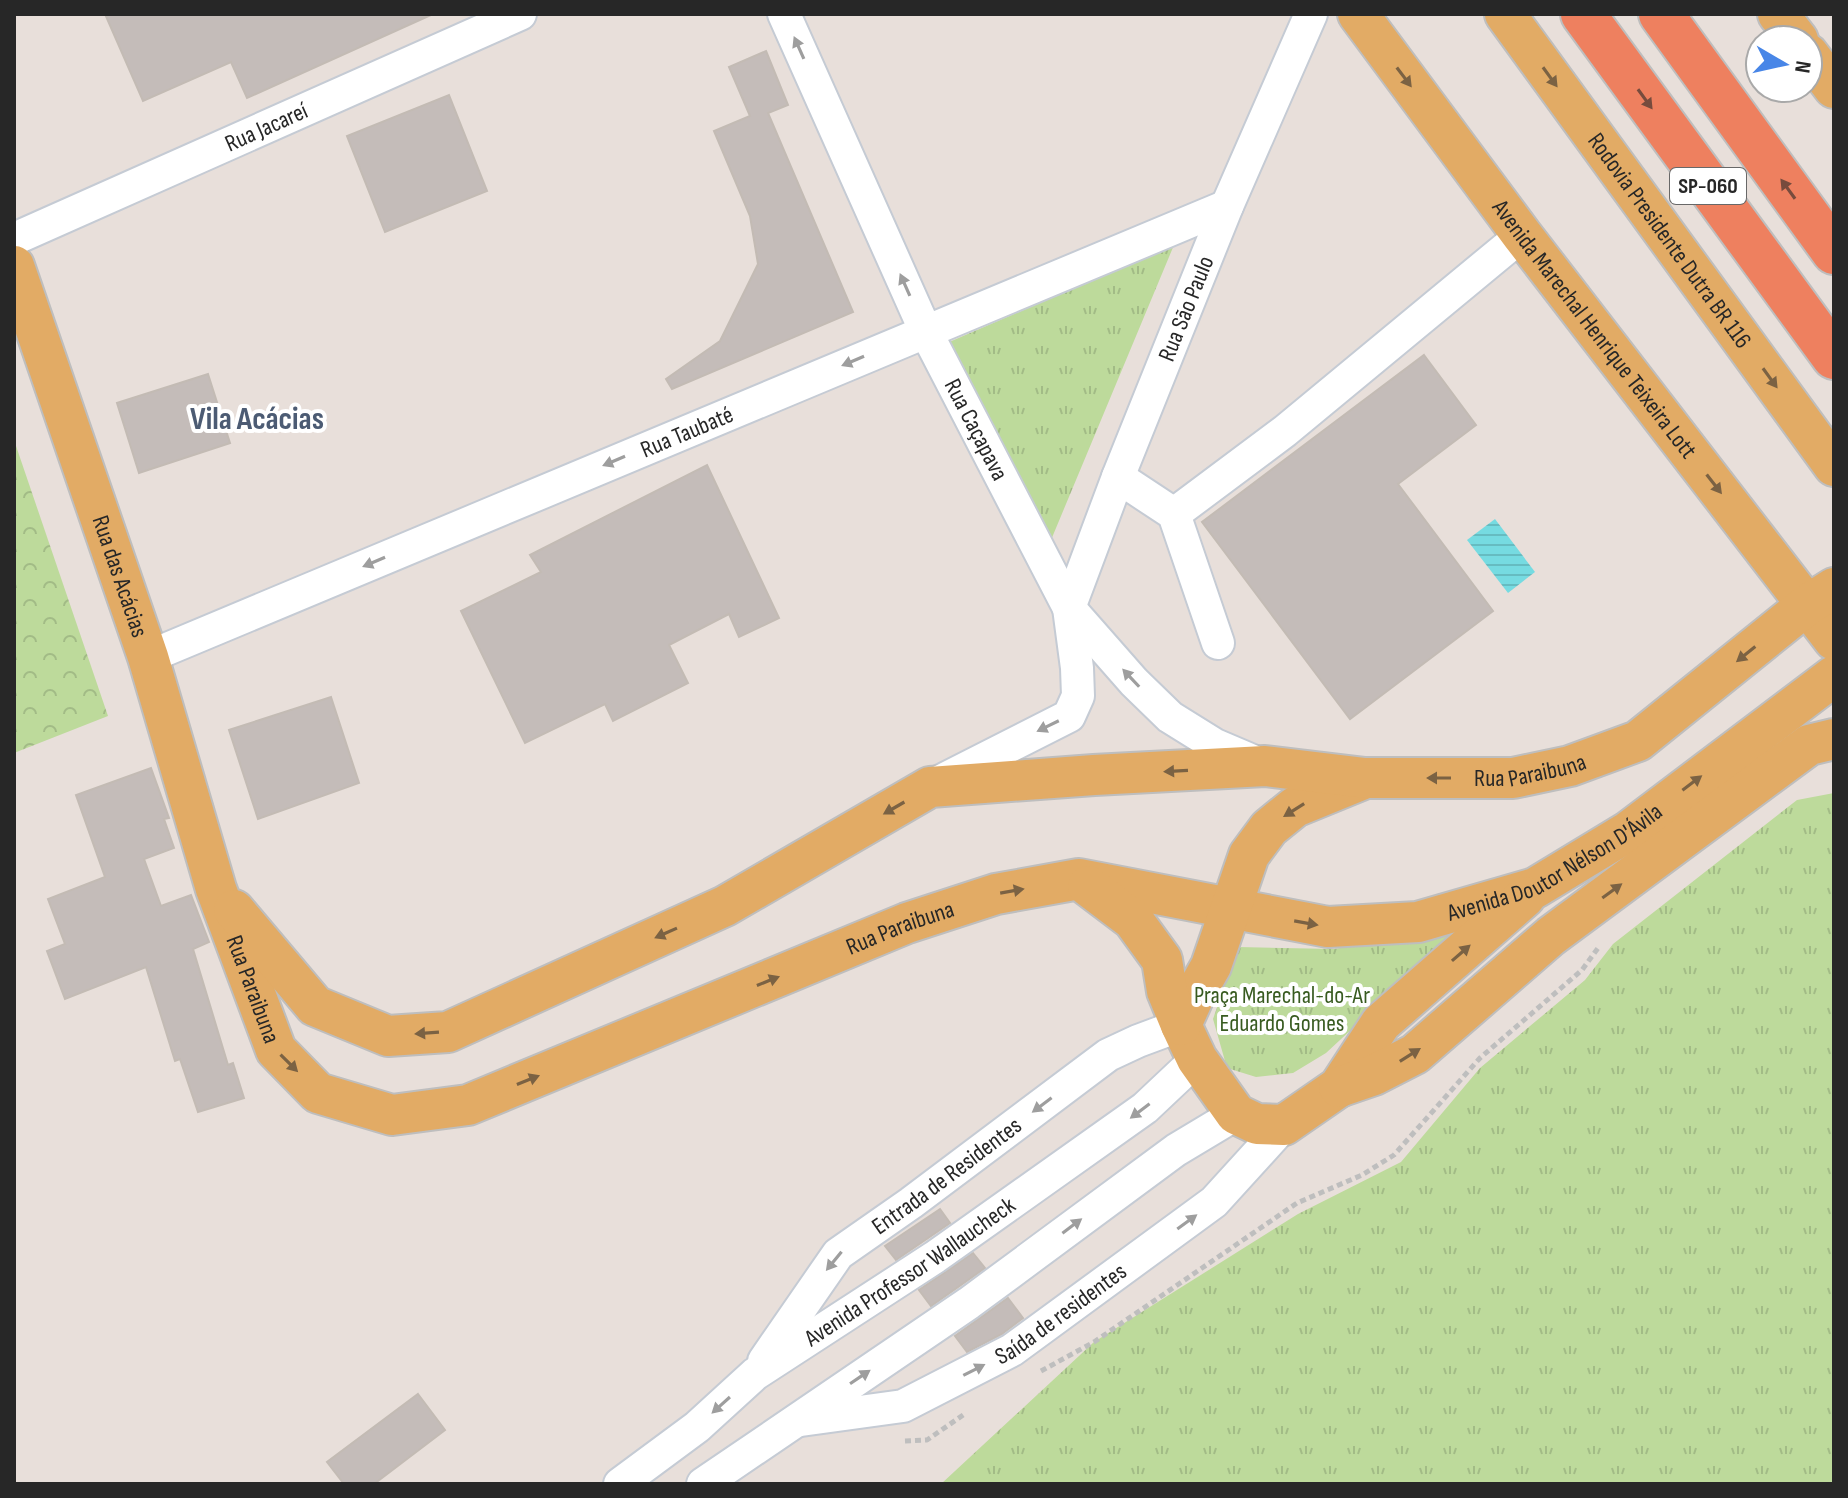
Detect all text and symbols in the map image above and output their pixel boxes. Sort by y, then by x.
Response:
north arrow [1744,24,1824,104]
one-way arrow [792,36,806,60]
text: N [1788,59,1817,75]
one-way arrow [1396,66,1412,87]
one-way arrow [1542,67,1558,87]
one-way arrow [1637,89,1652,110]
street label: Rua Jacareí [220,96,313,158]
street label: Rodovia Presidente Dutra BR 116 [1582,127,1758,354]
road number: SP-060 [1670,168,1746,204]
one-way arrow [1781,178,1796,199]
street label: Avenida Marechal Henrique Teixeira Lott [1486,193,1703,464]
street label: Rua São Paulo [1152,252,1220,365]
one-way arrow [898,273,912,297]
one-way arrow [842,354,865,367]
one-way arrow [1761,367,1777,388]
street label: Rua Caçapava [938,374,1015,485]
district label: Vila Acácias [190,400,324,439]
street label: Rua Taubaté [636,400,737,464]
one-way arrow [602,455,626,468]
one-way arrow [1705,474,1722,494]
street label: Rua das Acácias [86,511,155,641]
one-way arrow [362,555,386,568]
one-way arrow [1736,645,1756,662]
one-way arrow [1123,669,1141,688]
one-way arrow [1036,719,1060,733]
street label: Rua Paraibuna [1474,747,1590,793]
one-way arrow [1163,765,1188,778]
one-way arrow [1426,772,1451,784]
one-way arrow [1682,775,1702,791]
street label: Avenida Doutor Nélson D'Ávila [1443,797,1668,928]
one-way arrow [883,801,905,815]
one-way arrow [1283,803,1305,817]
one-way arrow [1601,884,1622,900]
one-way arrow [1000,885,1025,897]
street label: Rua Paraibuna [842,894,958,961]
one-way arrow [1294,918,1319,930]
one-way arrow [654,926,678,940]
street label: Rua Paraibuna [220,931,287,1047]
one-way arrow [1450,945,1470,962]
one-way arrow [756,974,780,987]
park label: Praça Marechal-do-Ar Eduardo Gomes [1194,981,1370,1038]
one-way arrow [414,1027,439,1040]
one-way arrow [1399,1049,1421,1063]
one-way arrow [279,1053,298,1072]
one-way arrow [516,1073,540,1086]
one-way arrow [1031,1097,1053,1113]
one-way arrow [1129,1103,1150,1118]
street label: Entrada de Residentes [866,1111,1027,1240]
street label: Avenida Professor Wallaucheck [798,1190,1021,1353]
one-way arrow [1177,1214,1197,1230]
one-way arrow [1062,1219,1082,1235]
one-way arrow [827,1251,843,1271]
street label: Saída de residentes [990,1257,1132,1371]
one-way arrow [963,1363,986,1377]
one-way arrow [849,1369,870,1384]
one-way arrow [711,1395,730,1413]

